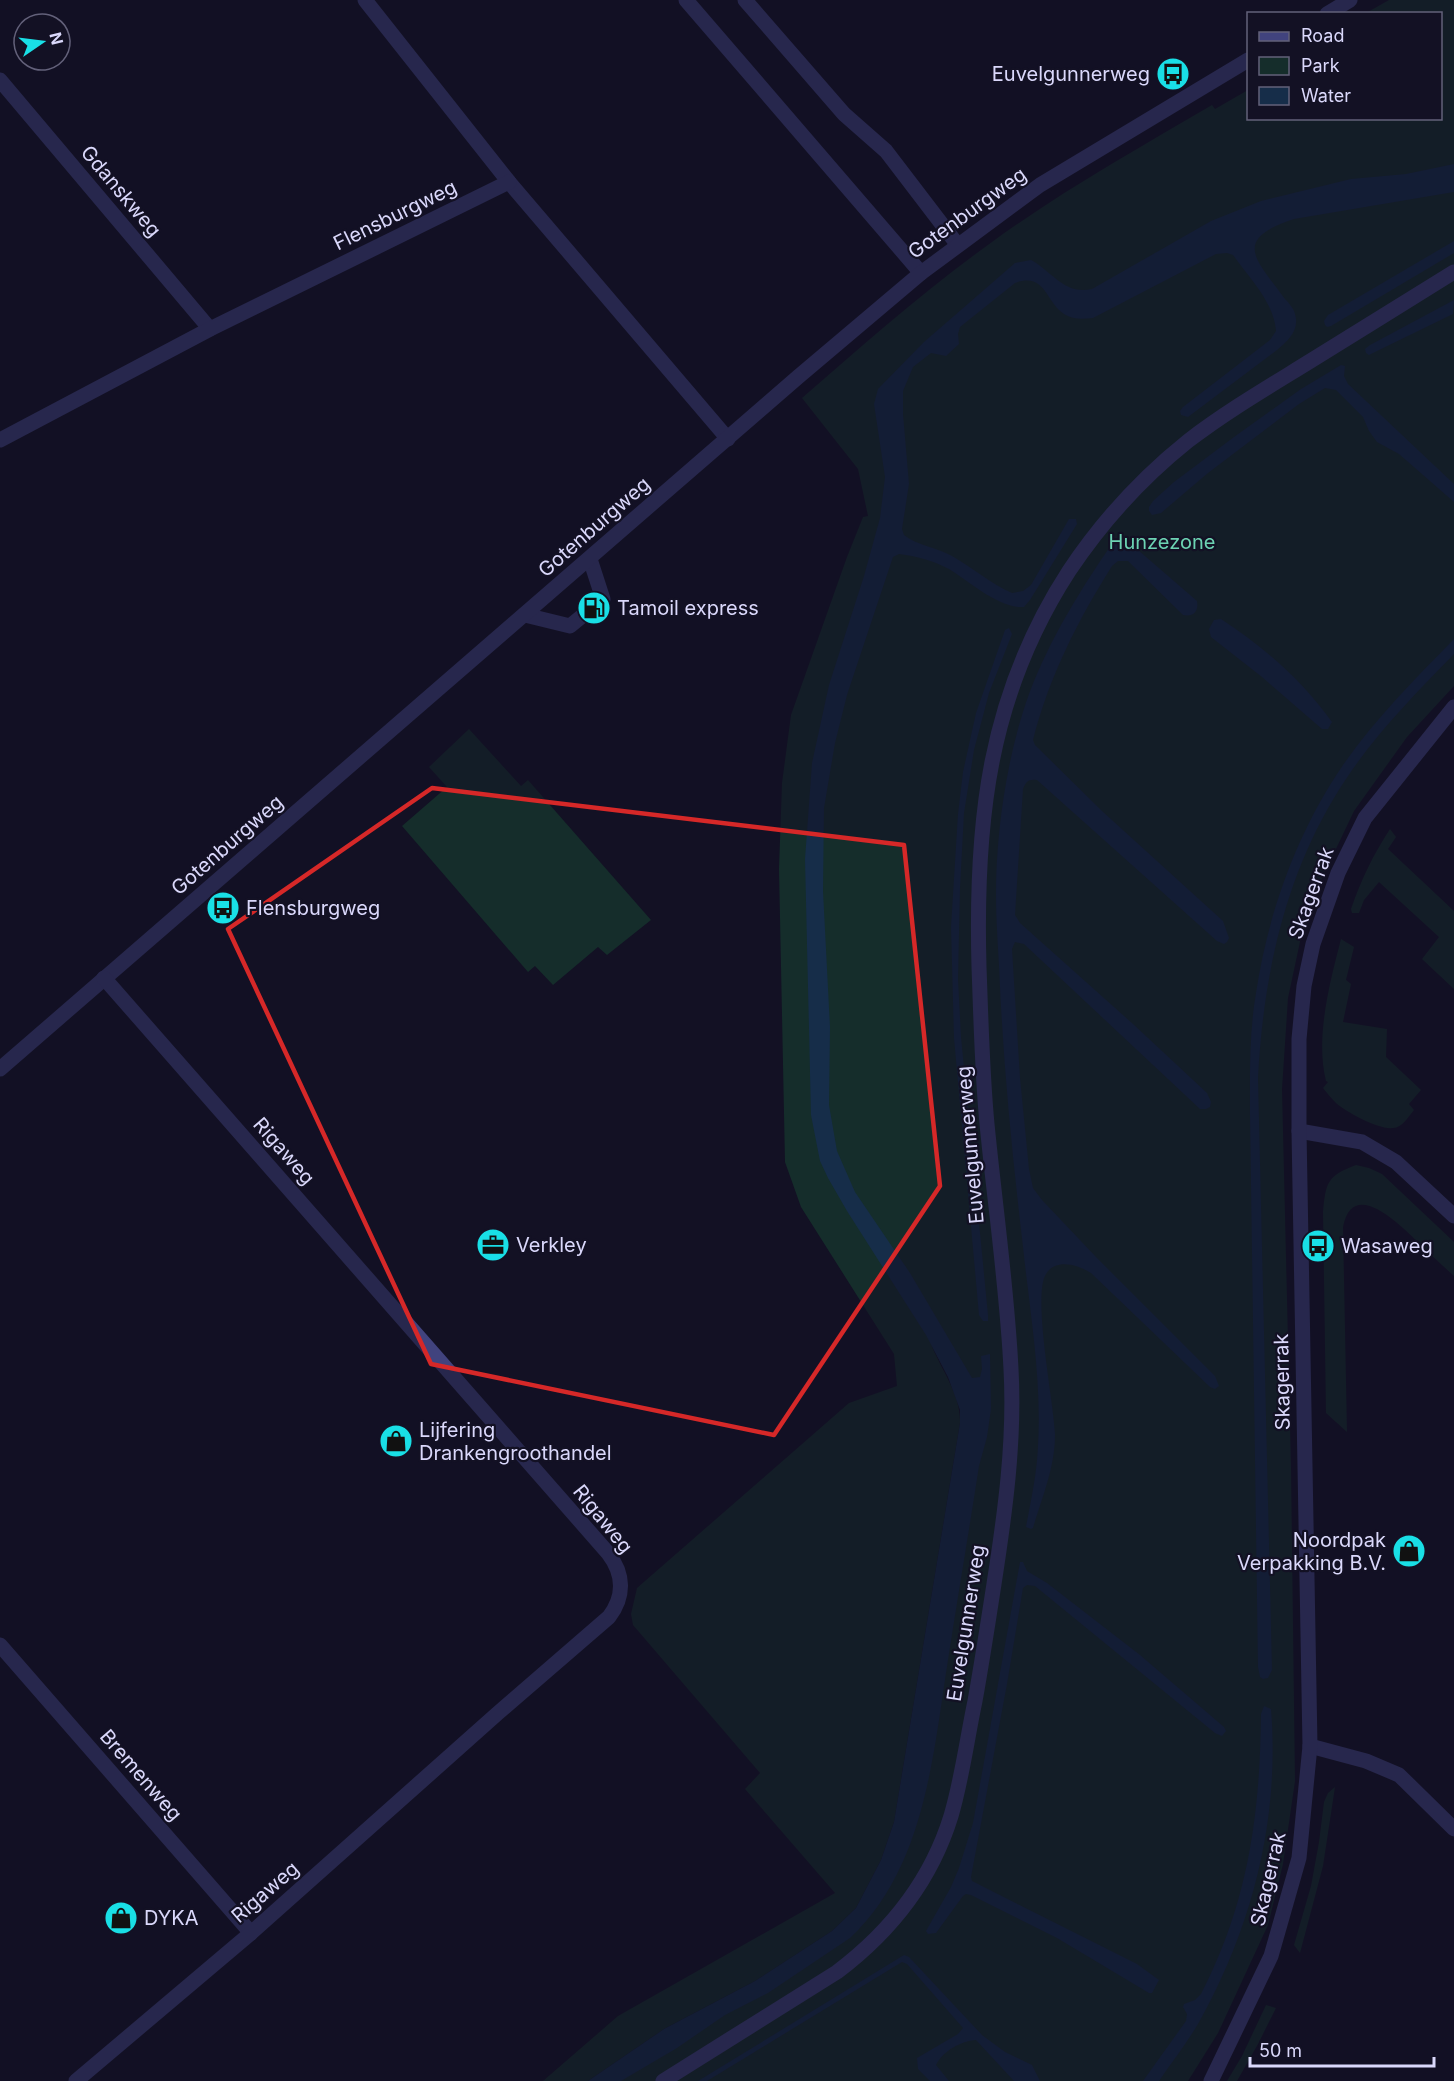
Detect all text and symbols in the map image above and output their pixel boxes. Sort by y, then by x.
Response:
north arrow [12,12,72,72]
legend [1247,12,1442,120]
text: Road [1301,25,1344,46]
text: N [45,30,68,47]
text: Park [1301,55,1340,76]
bus stop icon: Euvelgunnerweg [1155,56,1191,92]
place label: Euvelgunnerweg [992,62,1150,86]
text: Water [1301,85,1351,106]
street label: Gdanskweg [76,141,166,241]
street label: Gotenburgweg [903,162,1031,264]
street label: Flensburgweg [329,175,461,255]
street label: Gotenburgweg [533,472,655,582]
park label: Hunzezone [1109,530,1215,554]
fuel station icon: Tamoil express [576,590,612,626]
place label: Tamoil express [617,596,759,620]
street label: Gotenburgweg [166,790,288,900]
street label: Skagerrak [1283,844,1339,942]
bus stop icon: Flensburgweg [205,890,241,926]
place label: Flensburgweg [246,896,380,920]
street label: Euvelgunnerweg [951,1065,989,1225]
street label: Rigaweg [248,1113,320,1189]
office icon: Verkley [475,1227,511,1263]
bus stop icon: Wasaweg [1300,1228,1336,1264]
place label: Verkley [516,1233,587,1257]
place label: Wasaweg [1341,1234,1433,1258]
street label: Skagerrak [1269,1334,1295,1430]
place label: Lijfering Drankengroothandel [419,1418,612,1465]
shop icon: Lijfering Drankengroothandel [378,1423,414,1459]
street label: Rigaweg [568,1480,638,1558]
place label: Noordpak Verpakking B.V. [1237,1528,1386,1575]
shop icon: Noordpak Verpakking B.V. [1391,1533,1427,1569]
street label: Euvelgunnerweg [942,1543,990,1703]
street label: Bremenweg [95,1725,187,1825]
street label: Skagerrak [1245,1829,1291,1929]
street label: Rigaweg [227,1856,303,1928]
shop icon: DYKA [103,1900,139,1936]
place label: DYKA [144,1906,199,1930]
scale bar [1250,2030,1434,2068]
text: 50 m [1259,2040,1302,2061]

